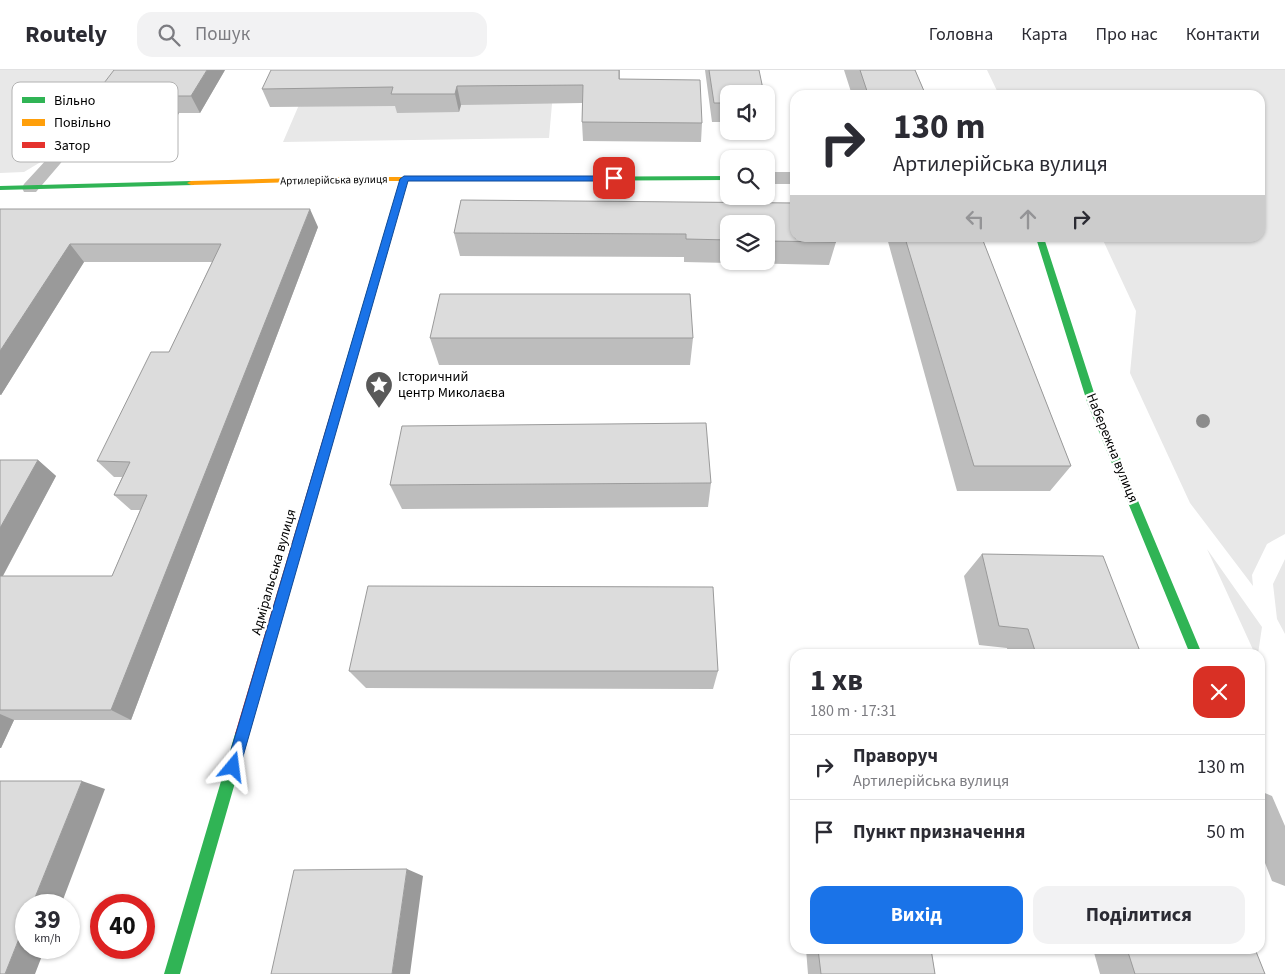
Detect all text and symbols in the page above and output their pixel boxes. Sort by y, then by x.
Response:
search box [137,12,487,57]
text: Routely [25,17,107,52]
icon: search [155,21,183,49]
text: Пошук [195,21,250,48]
text: Головна [929,22,993,47]
text: Карта [1021,22,1067,47]
text: Про нас [1095,22,1158,47]
text: Контакти [1186,22,1260,47]
legend [12,82,178,162]
map controls [720,85,775,270]
button: sound [720,85,775,140]
text: Вільно [54,91,95,111]
text: 130 m [893,102,985,152]
icon: right [810,110,875,175]
text: Повільно [54,113,111,133]
text: Затор [54,136,90,156]
text: Артилерійська вулиця [893,148,1108,180]
button: search [720,150,775,205]
pin [593,157,635,199]
icon: arrive [600,164,628,192]
street label: Артилерійська вулиця [280,172,388,188]
icon: left [961,205,989,233]
icon: ahead [1014,205,1042,233]
icon: right [1067,205,1095,233]
button: layers [720,215,775,270]
place label: Історичний центр Миколаєва [398,367,505,403]
place icon: Історичний центр Миколаєва [364,370,394,409]
street label: Набережна вулиця [1081,390,1143,506]
street label: Адміральська вулиця [246,507,302,637]
text: 1 хв [810,659,863,702]
button: close [1193,666,1245,718]
text: 180 m · 17:31 [810,700,897,722]
position arrow [206,740,258,792]
text: Праворуч [853,743,938,770]
icon: right [810,753,838,781]
text: 130 m [1197,754,1245,781]
text: Артилерійська вулиця [853,770,1009,792]
icon: arrive [810,818,838,846]
text: Пункт призначення [853,819,1025,846]
text: 50 m [1207,819,1245,846]
button: Вихід [810,886,1023,944]
button: Поділитися [1033,886,1245,944]
speed limit sign: 40 [90,894,155,959]
text: 39 [34,902,61,938]
text: km/h [34,930,61,947]

